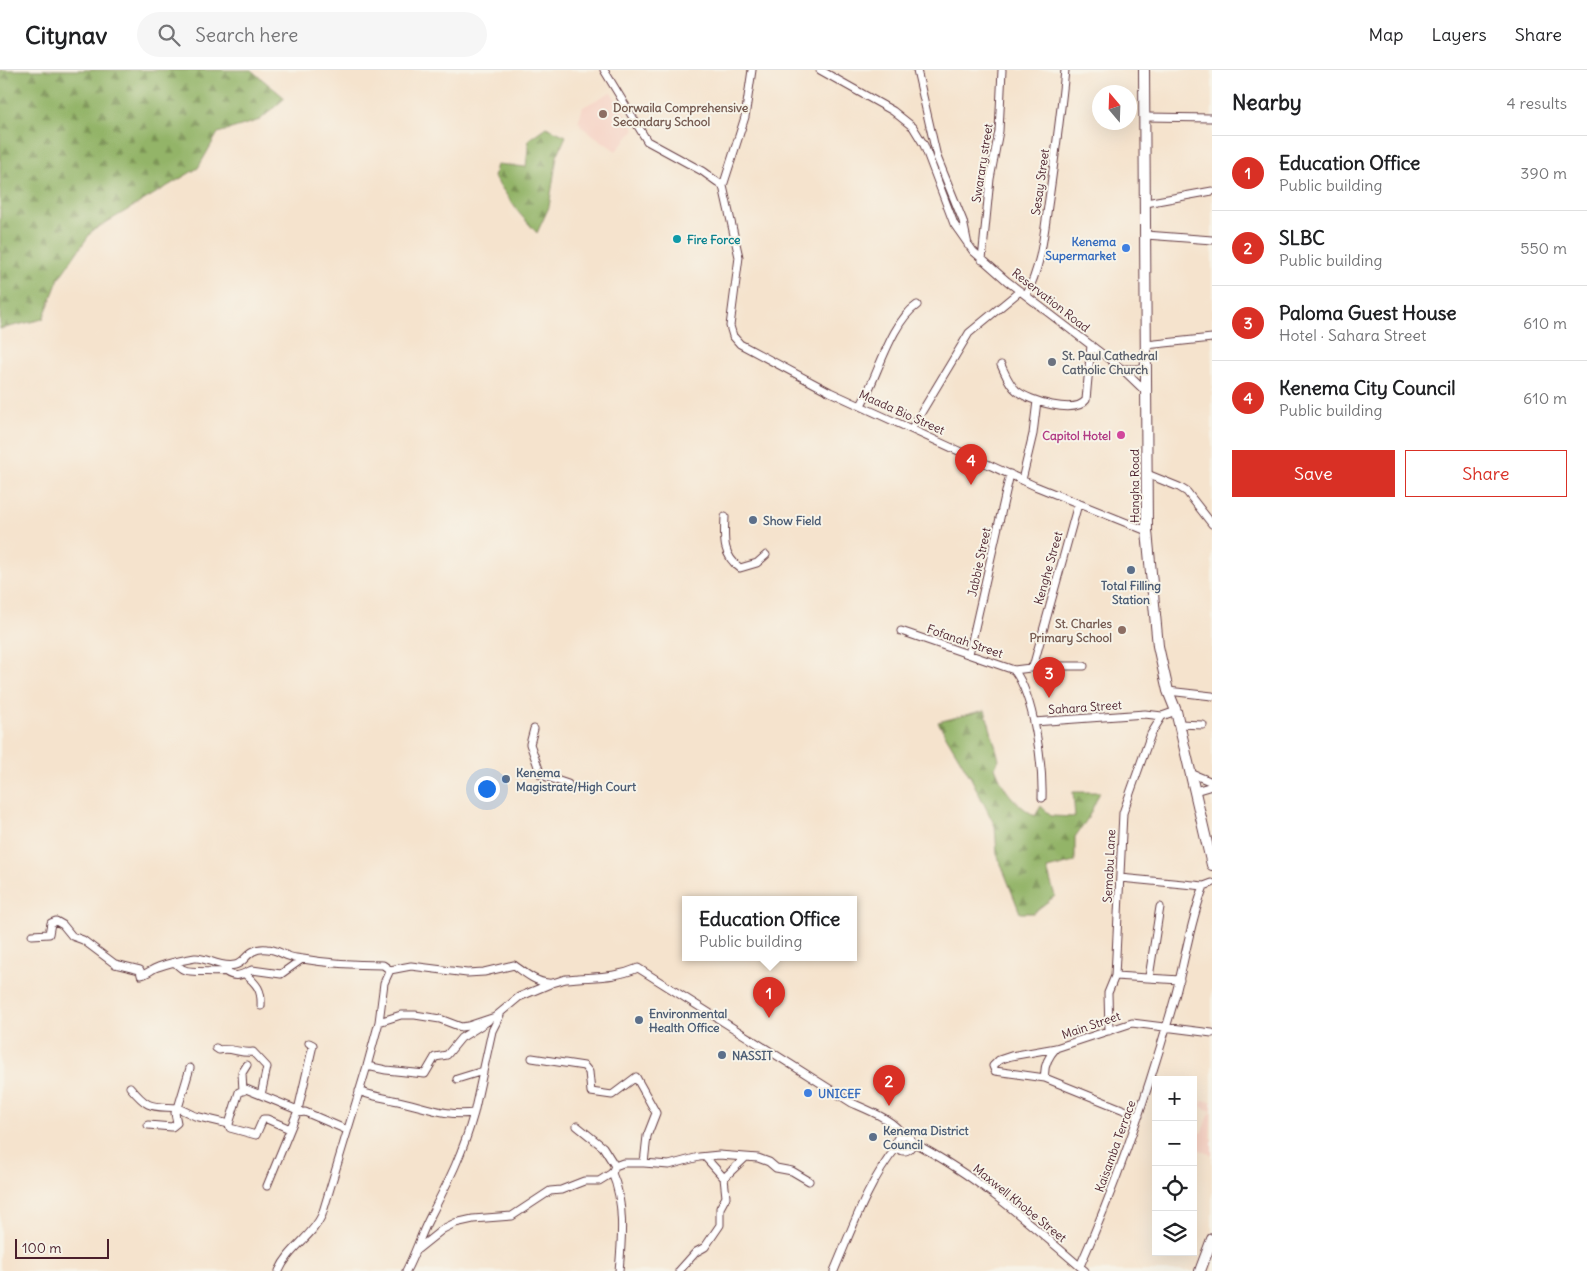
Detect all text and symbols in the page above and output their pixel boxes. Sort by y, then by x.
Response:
search box [137,12,487,57]
text: Citynav [25,20,107,50]
icon: search [155,21,183,49]
text: Search here [195,23,298,47]
text: Map [1368,23,1403,46]
text: Layers [1431,23,1487,46]
text: Share [1515,23,1562,46]
north arrow [1092,85,1137,130]
text: Nearby [1232,89,1302,116]
text: 4 results [1506,93,1567,113]
place label: Dorwaila Comprehensive Secondary School [613,100,749,130]
marker: Dorwaila Comprehensive Secondary School [597,108,609,120]
street label: Swarary street [968,122,996,204]
street label: Sesay Street [1028,148,1052,216]
text: Education Office [1279,151,1420,175]
text: 1 [1245,163,1251,183]
text: 390 m [1520,163,1567,183]
text: Public building [1279,175,1382,195]
text: SLBC [1279,226,1325,250]
place label: Fire Force [687,232,741,247]
marker: Fire Force [671,233,683,245]
place label: Kenema Supermarket [1045,234,1117,264]
text: 2 [1244,238,1252,258]
text: 550 m [1520,238,1567,258]
marker: Kenema Supermarket [1120,242,1132,254]
text: Public building [1279,250,1382,270]
street label: Reservation Road [1009,265,1093,335]
text: Paloma Guest House [1279,301,1457,325]
text: 3 [1243,313,1253,333]
text: 610 m [1523,313,1567,333]
text: Hotel · Sahara Street [1279,325,1426,345]
place label: St. Paul Cathedral Catholic Church [1062,348,1158,377]
marker: St. Paul Cathedral Catholic Church [1046,356,1058,368]
text: Kenema City Council [1279,376,1456,400]
street label: Maada Bio Street [857,386,947,438]
text: 4 [1243,388,1253,408]
text: 610 m [1523,388,1567,408]
text: Public building [1279,400,1382,420]
place label: Capitol Hotel [1042,428,1111,444]
marker: Capitol Hotel [1115,429,1127,441]
pin: 4 [955,444,987,485]
street label: Hangha Road [1127,449,1142,523]
button: Save [1232,450,1395,497]
button: Share [1405,450,1567,497]
place label: Show Field [763,513,821,528]
marker: Show Field [747,514,759,526]
street label: Jabbie Street [964,526,994,598]
street label: Kenghe Street [1030,530,1066,606]
marker: Total Filling Station [1125,564,1137,576]
place label: Total Filling Station [1101,578,1161,607]
place label: St. Charles Primary School [1029,616,1113,646]
street label: Fofanah Street [925,621,1005,661]
marker: St. Charles Primary School [1116,624,1128,636]
pin: 3 [1033,657,1065,698]
street label: Sahara Street [1048,697,1122,717]
place label: Kenema Magistrate/High Court [516,765,637,795]
marker: Kenema Magistrate/High Court [500,773,512,785]
your location [474,776,500,802]
street label: Semabu Lane [1100,829,1118,903]
popup [682,896,857,961]
text: Education Office [699,907,840,931]
text: Public building [699,931,802,951]
pin: 1 [753,977,785,1018]
place label: Environmental Health Office [649,1006,728,1035]
street label: Main Street [1060,1008,1122,1042]
marker: Environmental Health Office [633,1014,645,1026]
place label: NASSIT [732,1048,774,1063]
marker: NASSIT [716,1049,728,1061]
pin: 2 [873,1065,905,1106]
map controls [1152,1076,1197,1256]
button: + [1152,1076,1197,1121]
place label: UNICEF [818,1086,861,1101]
marker: UNICEF [802,1087,814,1099]
street label: Kaisamba Terrace [1091,1098,1139,1194]
button: − [1152,1121,1197,1166]
place label: Kenema District Council [883,1123,970,1152]
marker: Kenema District Council [867,1131,879,1143]
street label: Maxwell Khobe Street [970,1161,1070,1245]
button: locate [1152,1166,1197,1211]
button: layers [1152,1211,1197,1256]
scale bar [15,1236,109,1259]
text: 100 m [22,1239,62,1257]

